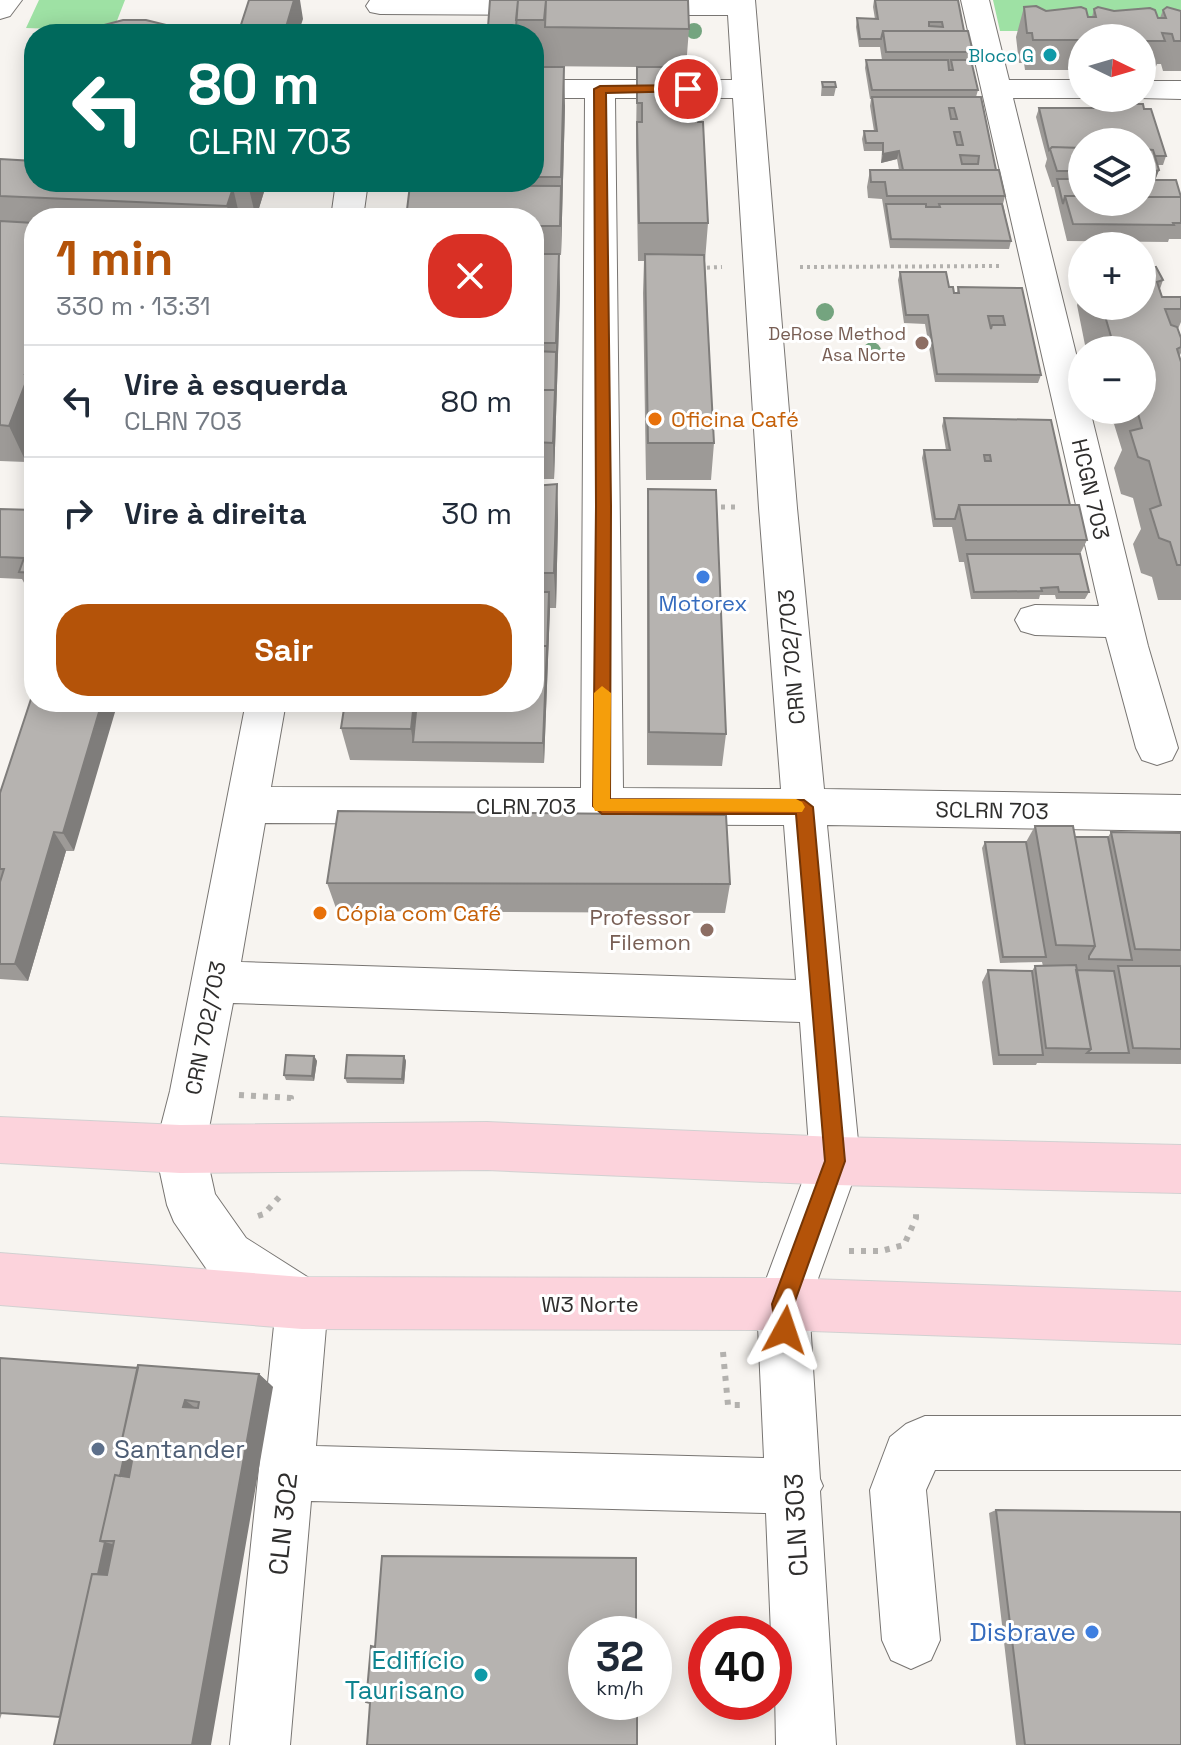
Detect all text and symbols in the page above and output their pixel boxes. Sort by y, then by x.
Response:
north arrow [1068,24,1156,112]
map controls [1068,24,1156,424]
place label: Bloco G [968,44,1034,67]
marker: Bloco G [1041,46,1059,64]
text: 80 m [188,49,320,120]
pin [654,55,722,123]
icon: left [56,56,160,160]
icon: arrive [666,67,710,111]
text: CLRN 703 [188,119,352,165]
button: layers [1068,128,1156,216]
text: 1 min [56,228,173,289]
button: + [1068,232,1156,320]
button: close [428,234,512,318]
text: 330 m · 13:31 [56,289,211,323]
place label: DeRose Method Asa Norte [768,322,906,366]
marker: DeRose Method Asa Norte [913,334,931,352]
button: − [1068,336,1156,424]
text: Vire à esquerda [124,365,348,404]
icon: left [56,379,100,423]
text: 80 m [441,382,512,421]
text: CLRN 703 [124,404,242,438]
place label: Oficina Café [671,405,799,433]
marker: Oficina Café [646,410,664,428]
street label: HCGN 703 [1066,436,1116,542]
icon: right [56,491,100,535]
text: Vire à direita [124,494,307,533]
text: 30 m [441,494,512,533]
marker: Motorex [694,568,712,586]
street label: CRN 702/703 [771,588,811,726]
place label: Motorex [659,589,747,617]
button: Sair [56,604,512,696]
street label: CLRN 703 [476,792,576,820]
street label: SCLRN 703 [935,795,1049,825]
place label: Cópia com Café [336,899,501,927]
place label: Professor Filemon [589,903,691,956]
marker: Cópia com Café [311,904,329,922]
marker: Professor Filemon [698,921,716,939]
street label: CRN 702/703 [178,959,232,1097]
position arrow [743,1288,827,1372]
street label: W3 Norte [541,1290,639,1318]
place label: Santander [114,1432,245,1466]
marker: Santander [89,1440,107,1458]
street label: CLN 302 [261,1471,305,1577]
street label: CLN 303 [776,1473,816,1577]
place label: Disbrave [969,1615,1076,1649]
speed limit sign: 40 [688,1616,792,1720]
marker: Disbrave [1083,1623,1101,1641]
text: 32 [596,1632,644,1683]
place label: Edifício Taurisano [345,1643,465,1707]
marker: Edifício Taurisano [472,1666,490,1684]
text: km/h [596,1675,644,1701]

